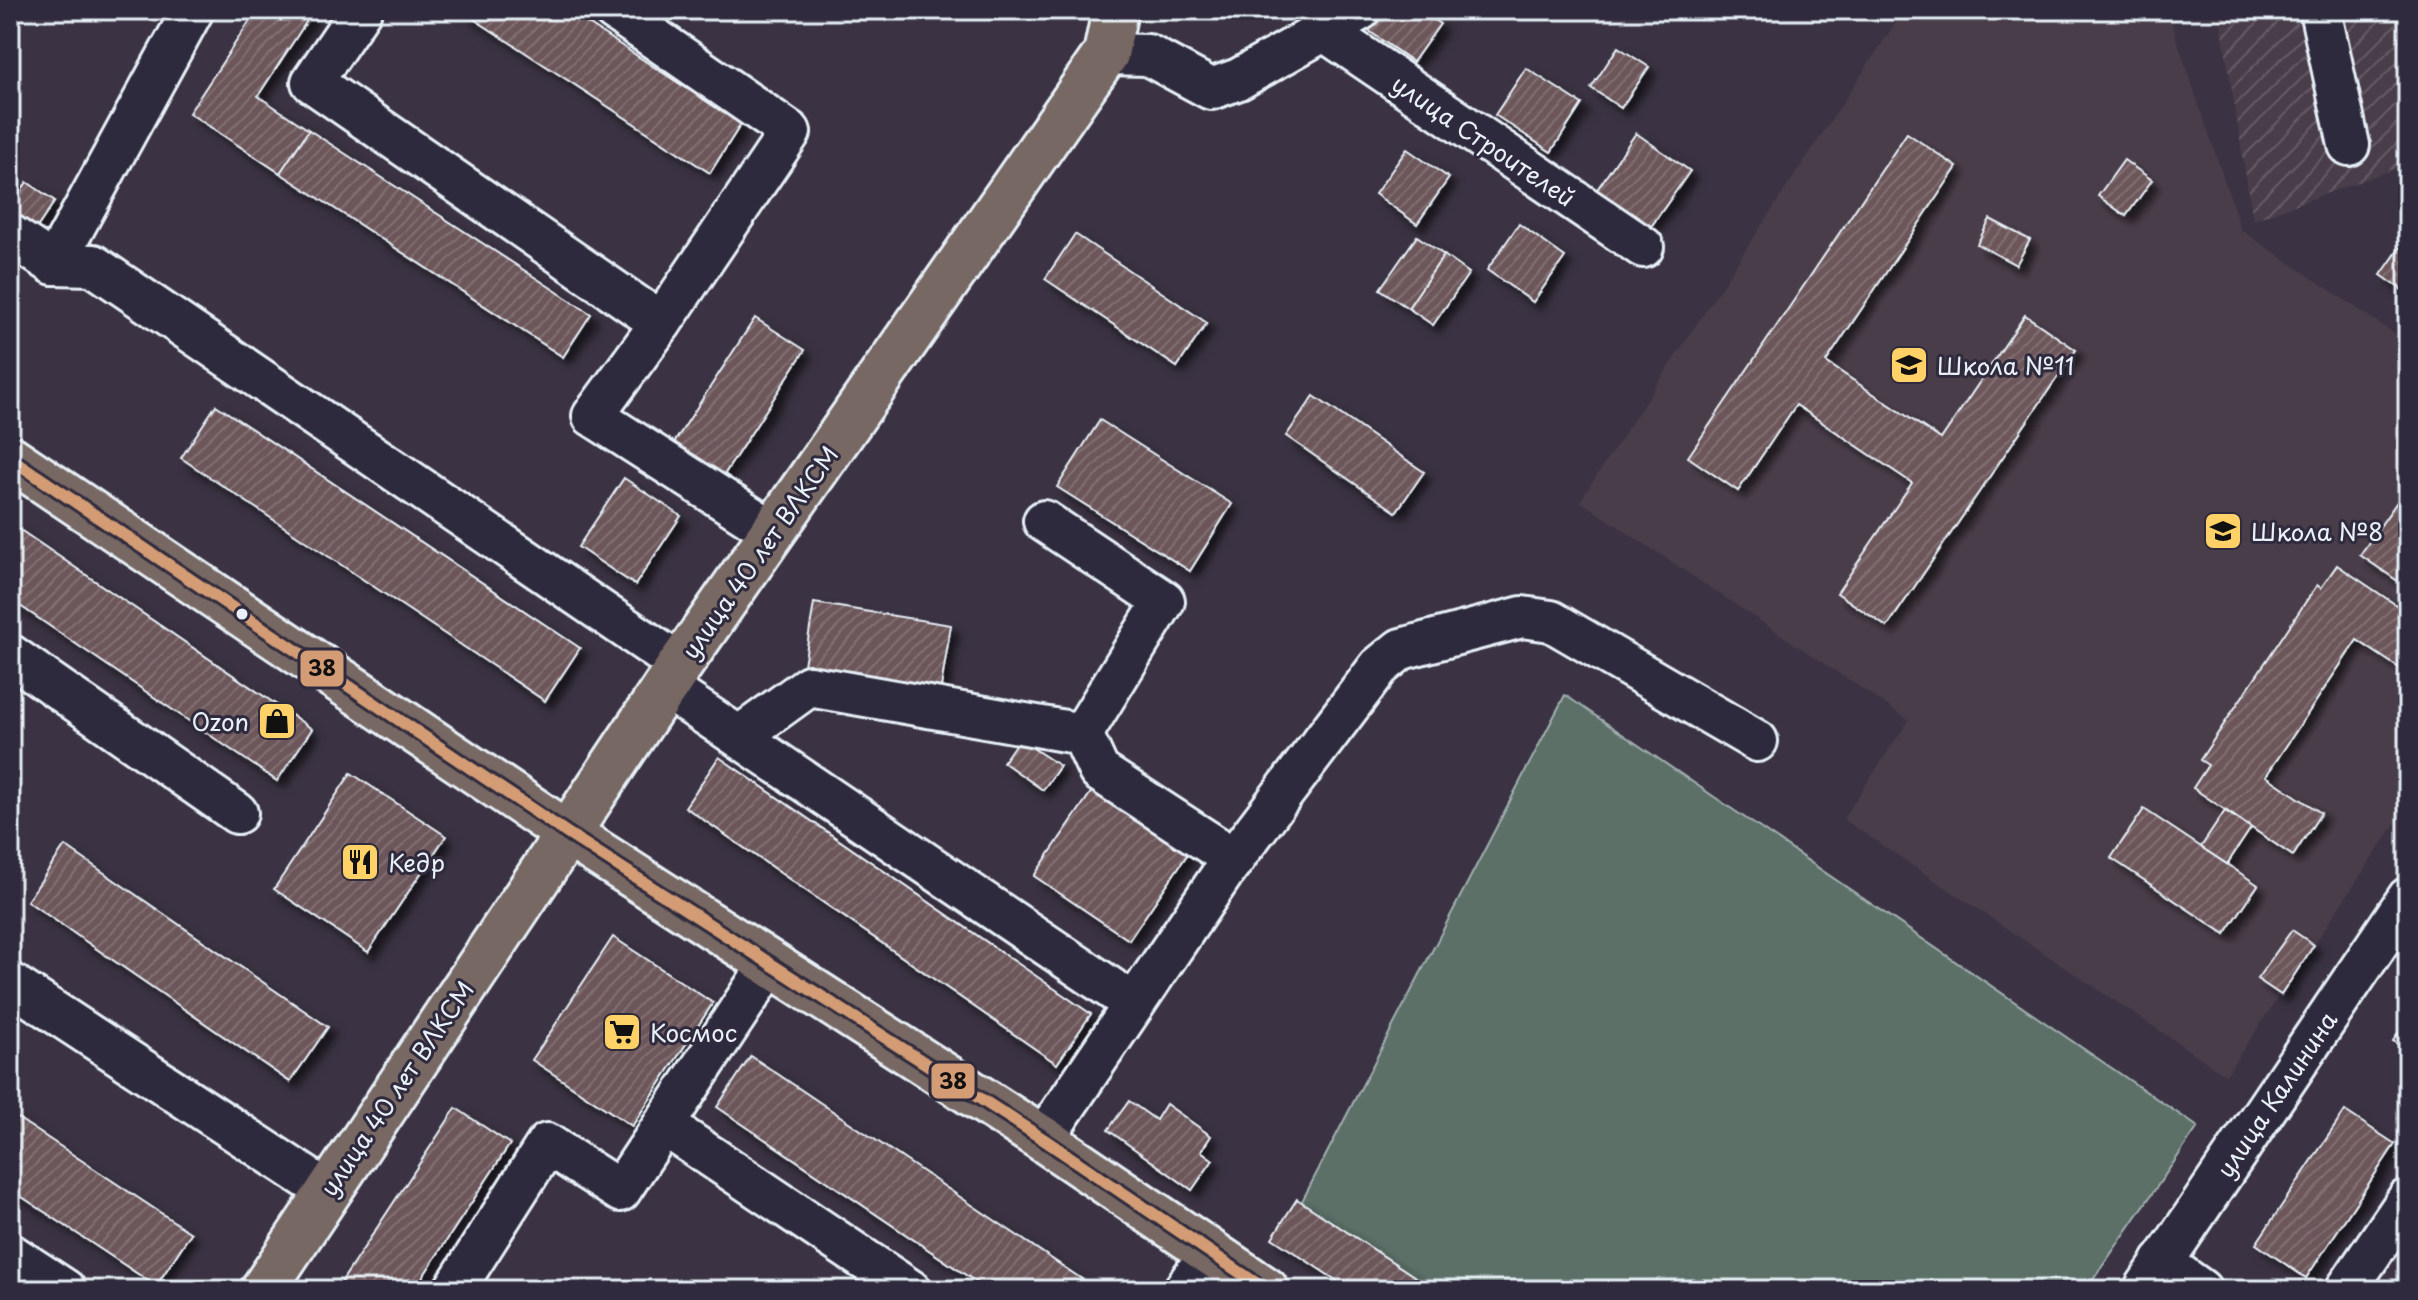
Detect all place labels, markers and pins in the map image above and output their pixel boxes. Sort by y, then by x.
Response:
school or university icon: Школа №11 [1888,344,1930,386]
place label: Школа №11 [1937,347,2074,383]
school or university icon: Школа №8 [2202,510,2244,552]
place label: Школа №8 [2251,513,2383,549]
unlabelled marker [234,606,250,622]
shop icon: Ozon [256,700,298,742]
place label: Ozon [192,703,249,739]
restaurant icon: Кедр [339,841,381,883]
place label: Кедр [388,844,445,880]
supermarket icon: Космос [601,1011,643,1053]
place label: Космос [650,1014,737,1050]

